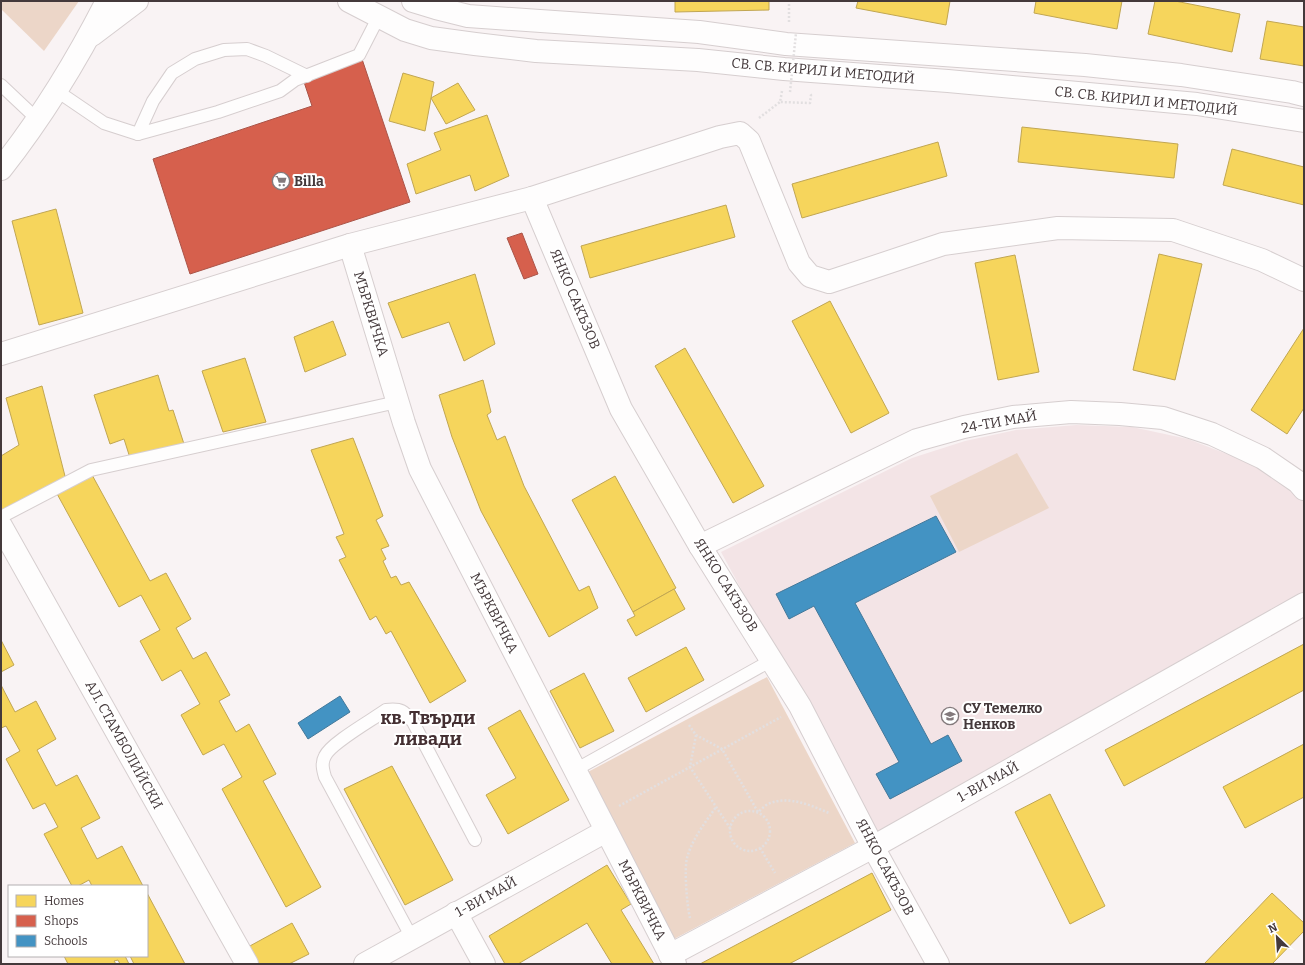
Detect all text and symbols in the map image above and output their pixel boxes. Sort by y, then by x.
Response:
street label: СВ. СВ. КИРИЛ И МЕТОДИЙ [731,54,916,87]
street label: СВ. СВ. КИРИЛ И МЕТОДИЙ [1054,82,1239,119]
supermarket icon: Billa [271,171,291,191]
place label: Billa [294,173,324,190]
street label: ЯНКО САКЪЗОВ [546,246,604,352]
street label: МЪРКВИЧКА [350,269,392,359]
street label: 24-ТИ МАЙ [960,406,1038,437]
street label: ЯНКО САКЪЗОВ [690,535,762,635]
street label: МЪРКВИЧКА [466,570,522,656]
street label: АЛ. СТАМБОЛИЙСКИ [82,677,167,812]
place label: СУ Темелко Ненков [963,700,1042,733]
school or university icon: СУ Темелко Ненков [940,706,960,726]
district label: кв. Твърди ливади [381,707,475,750]
street label: 1-ВИ МАЙ [954,757,1022,806]
street label: ЯНКО САКЪЗОВ [852,816,918,918]
street label: МЪРКВИЧКА [614,857,670,943]
street label: 1-ВИ МАЙ [452,872,520,921]
legend [8,885,148,957]
text: Homes [44,894,84,908]
text: Shops [44,914,79,928]
north arrow [1257,917,1297,957]
text: N [1266,920,1280,936]
text: Schools [44,934,88,948]

